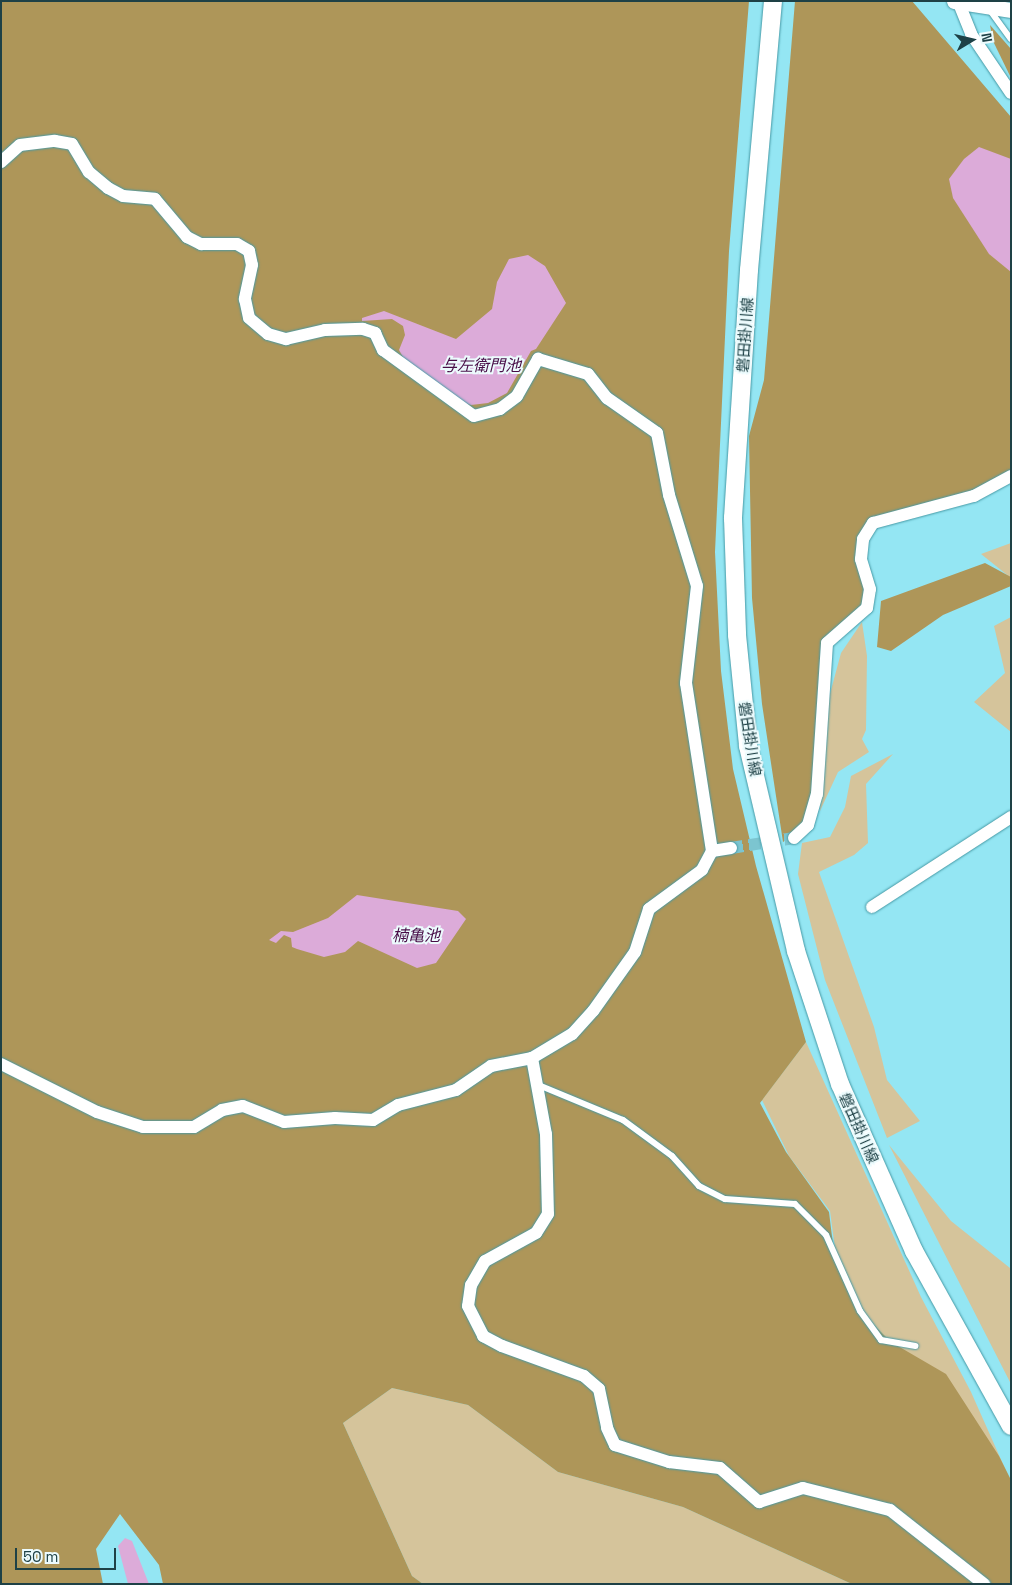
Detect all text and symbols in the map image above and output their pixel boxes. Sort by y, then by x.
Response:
north arrow [947,15,997,65]
text: N [977,32,996,44]
street label: 磐田掛川線 [733,297,757,373]
water label: 与左衛門池 [441,356,521,376]
street label: 磐田掛川線 [735,701,765,777]
water label: 楠亀池 [392,926,440,946]
street label: 磐田掛川線 [836,1090,882,1166]
scale bar [18,1538,119,1570]
text: 50 m [23,1547,58,1566]

